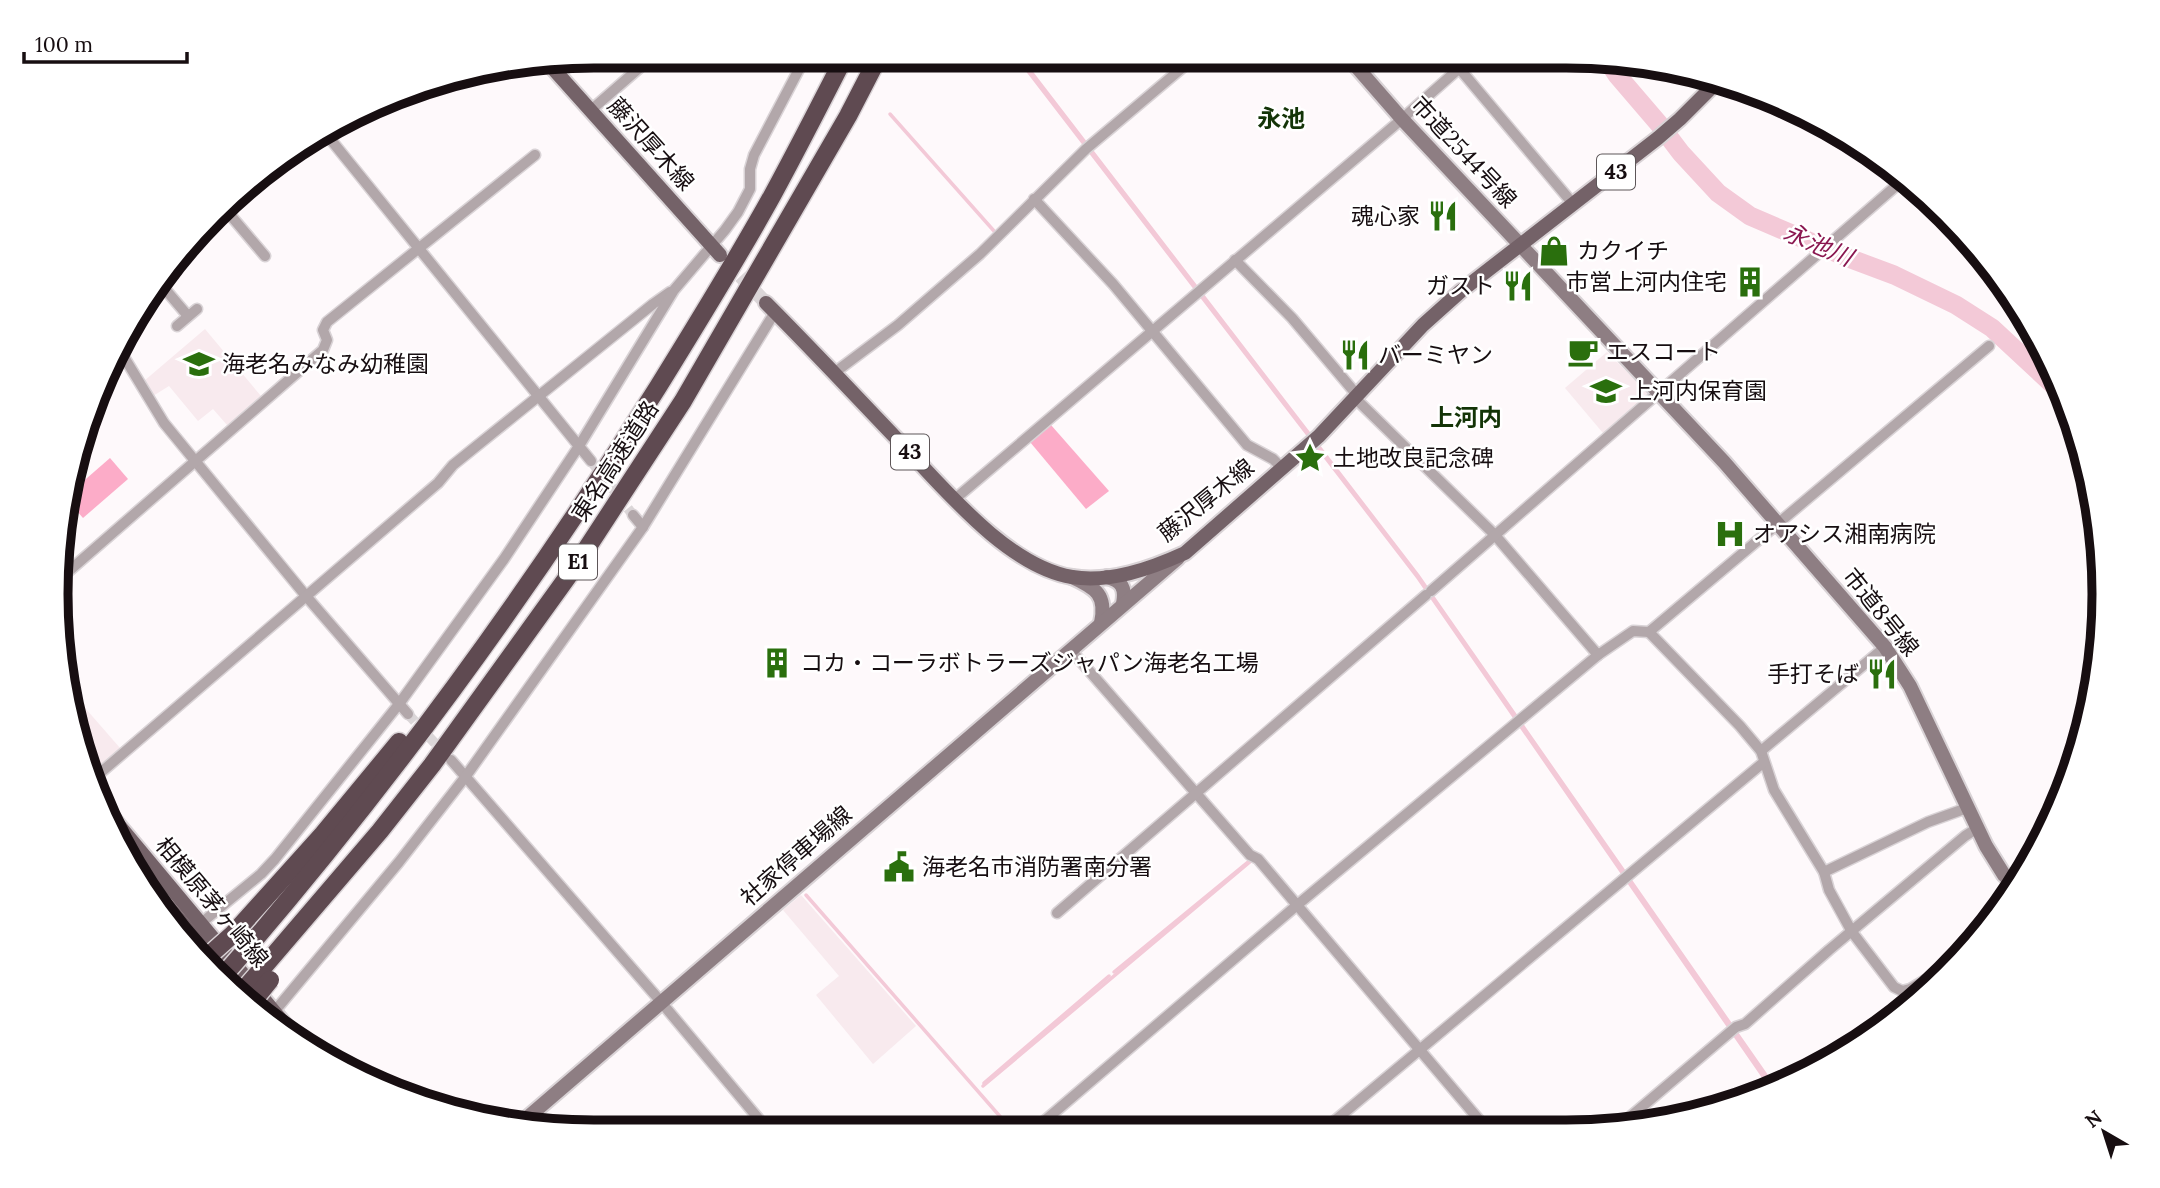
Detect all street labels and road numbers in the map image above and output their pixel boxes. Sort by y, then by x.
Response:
street label: 市道2544号線 [1405,90,1523,213]
street label: 藤沢厚木線 [602,91,701,196]
road number: 43 [1597,154,1635,190]
street label: 東名高速道路 [565,395,664,526]
road number: 43 [891,434,929,470]
street label: 藤沢厚木線 [1152,452,1259,547]
road number: E1 [559,544,597,580]
street label: 市道8号線 [1837,562,1926,662]
street label: 社家停車場線 [734,799,857,912]
street label: 相模原茅ヶ崎線 [150,831,275,973]

